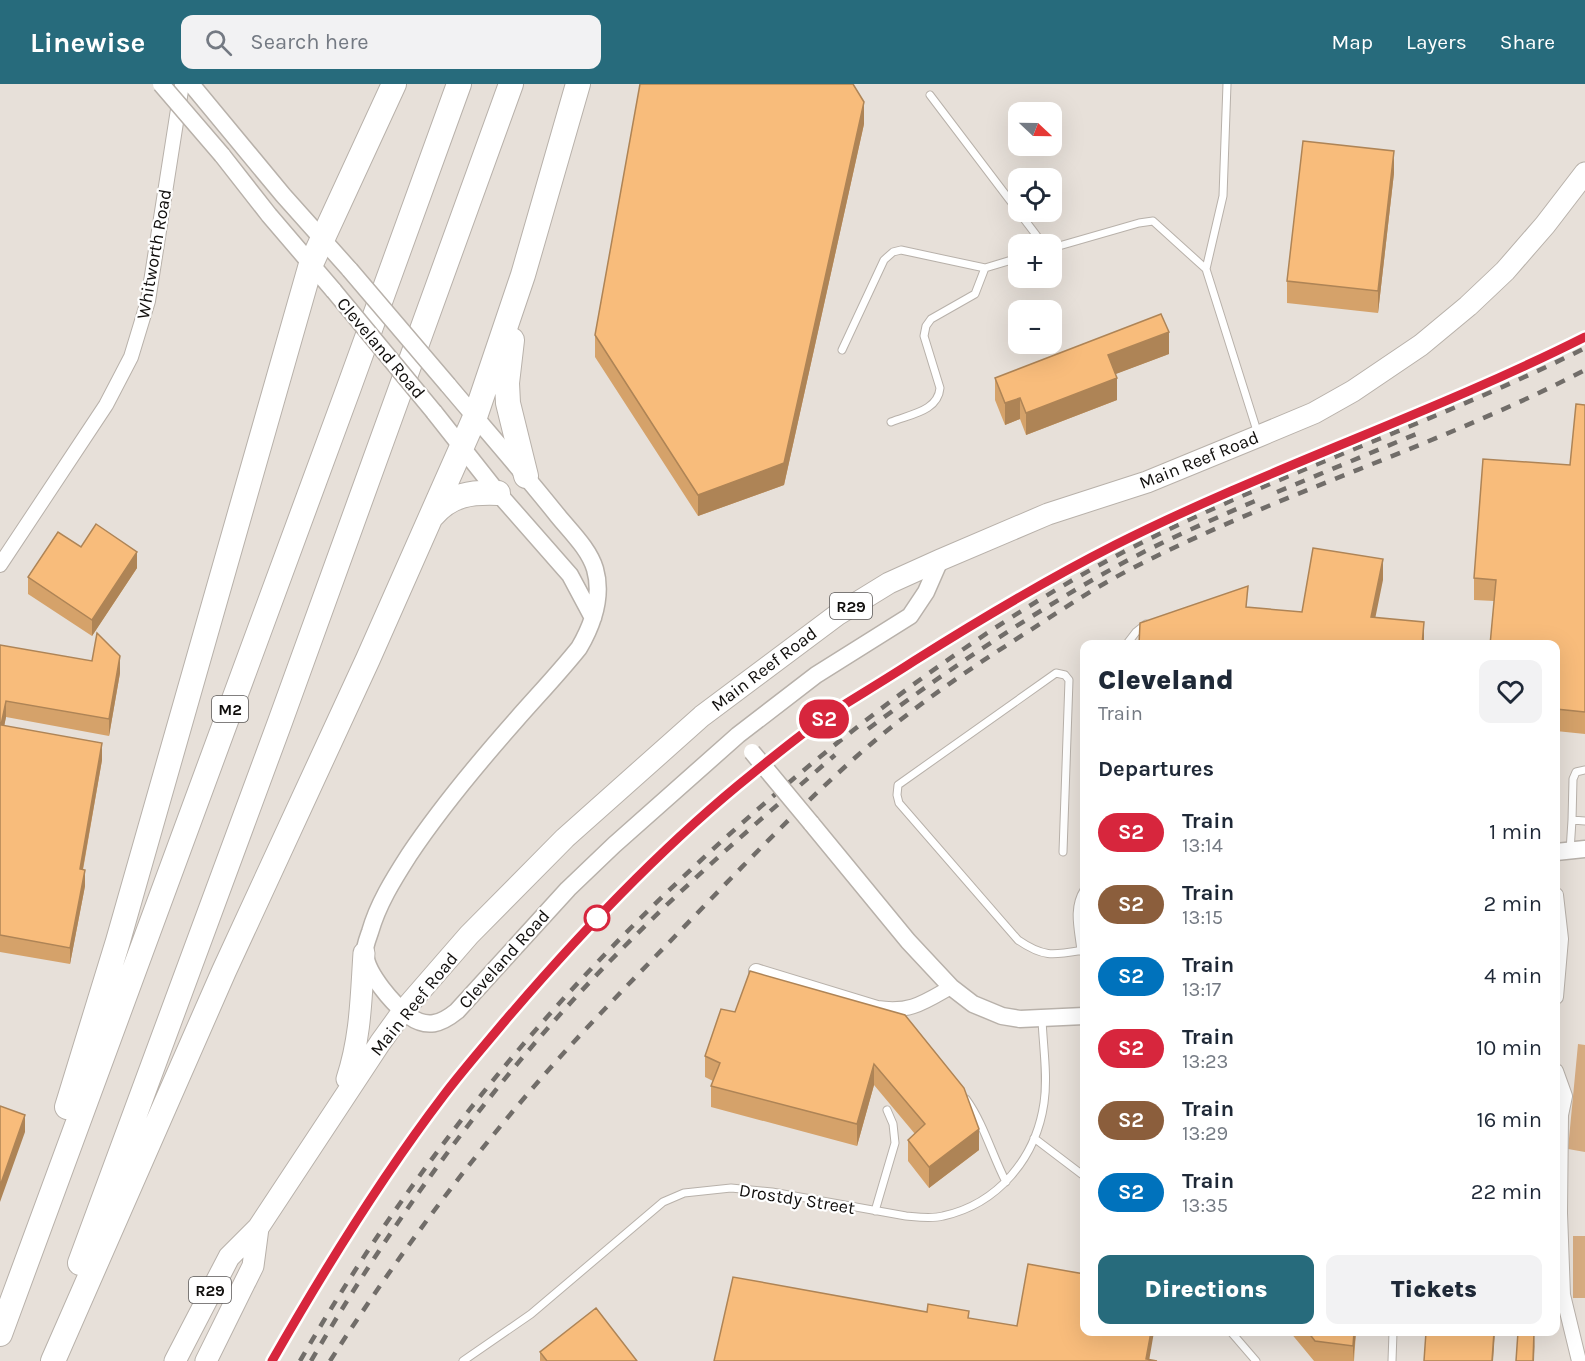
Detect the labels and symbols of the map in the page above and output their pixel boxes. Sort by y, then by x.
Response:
north arrow [1008,102,1062,156]
street label: Whitworth Road [132,187,176,321]
street label: Cleveland Road [332,293,430,403]
street label: Main Reef Road [1136,426,1262,494]
road number: R29 [830,593,872,619]
street label: Main Reef Road [707,622,821,716]
road number: M2 [212,696,248,722]
line badge: S2 [797,700,851,738]
street label: Cleveland Road [454,905,554,1013]
unlabelled marker [584,905,610,931]
street label: Main Reef Road [365,948,463,1060]
street label: Drostdy Street [737,1179,857,1219]
road number: R29 [189,1277,231,1303]

